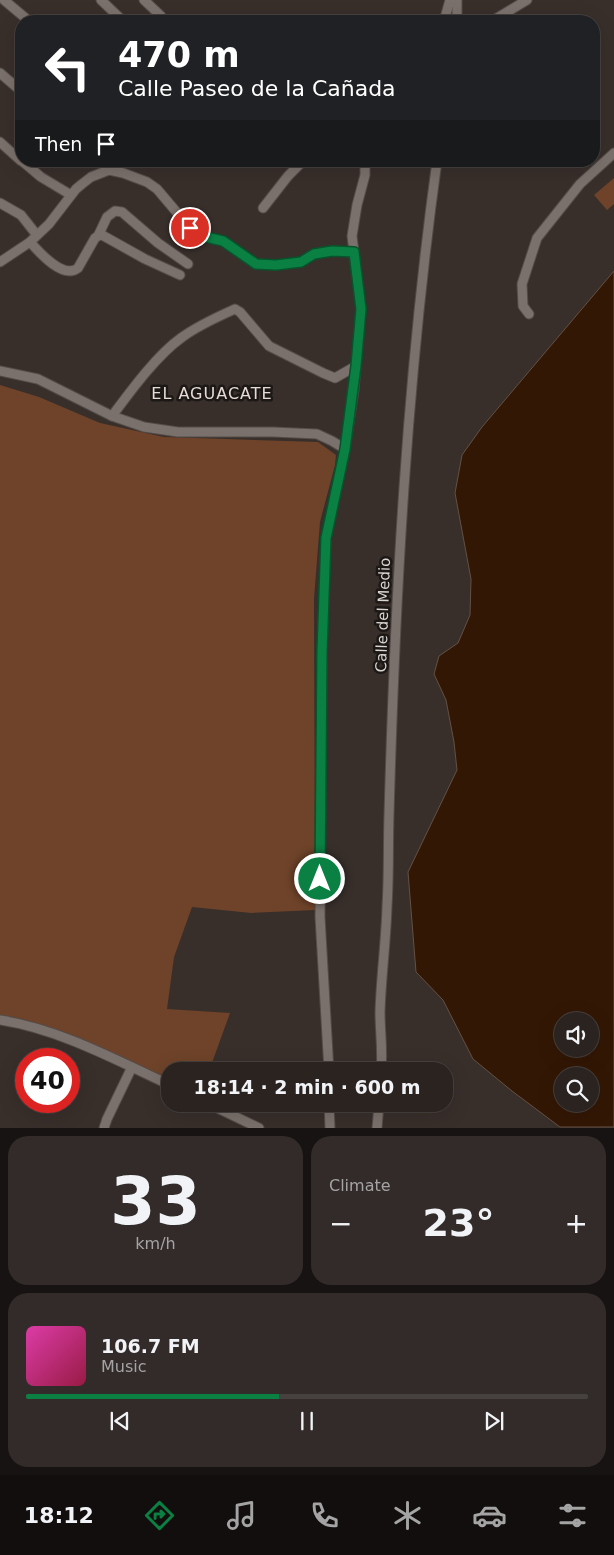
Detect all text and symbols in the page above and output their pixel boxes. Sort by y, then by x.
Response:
icon: left [35,35,100,100]
text: 470 m [118,35,240,75]
text: Calle Paseo de la Cañada [118,76,396,101]
icon: arrive [92,130,120,158]
text: Then [35,133,82,155]
pin [169,207,211,249]
icon: arrive [176,214,204,242]
district label: EL AGUACATE [151,384,273,403]
street label: Calle del Medio [372,557,394,673]
position arrow [293,852,345,904]
map controls [554,1012,599,1112]
button: sound [554,1012,599,1057]
speed limit sign: 40 [15,1048,80,1113]
button: search [554,1067,599,1112]
text: 18:14 · 2 min · 600 m [193,1076,421,1098]
text: 33 [110,1164,201,1239]
text: Climate [329,1176,391,1195]
text: 23° [423,1201,494,1245]
text: − [329,1207,352,1240]
text: + [565,1207,588,1240]
text: km/h [135,1234,176,1253]
text: 106.7 FM [101,1335,200,1357]
text: Music [101,1357,147,1376]
icon: previous [106,1407,134,1435]
icon: pause [293,1407,321,1435]
icon: next [480,1407,508,1435]
icon: directions [142,1498,177,1533]
icon: music [224,1498,259,1533]
icon: phone [307,1498,342,1533]
icon: climate [390,1498,425,1533]
icon: car [472,1498,507,1533]
icon: filters [555,1498,590,1533]
text: 18:12 [24,1503,94,1528]

